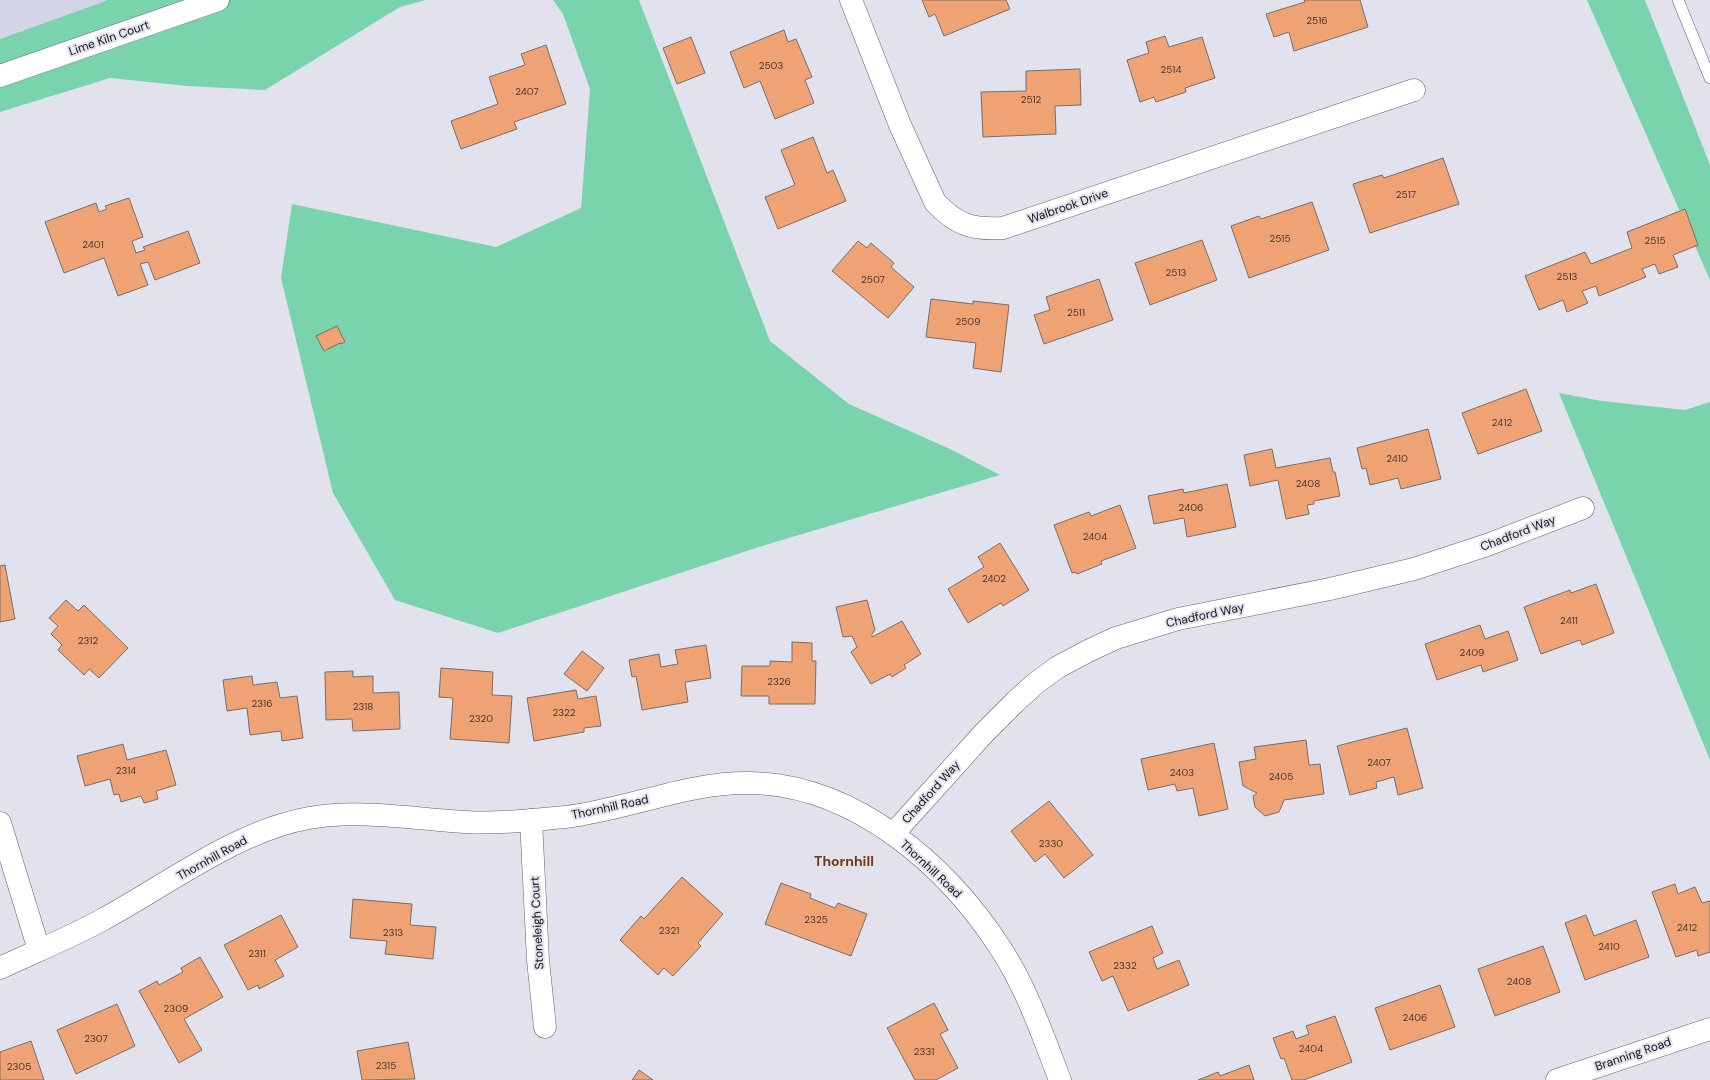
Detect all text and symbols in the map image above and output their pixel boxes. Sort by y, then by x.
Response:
house number: 2516 [1306,14,1328,27]
street label: Lime Kiln Court [67,17,152,59]
house number: 2503 [759,59,783,72]
house number: 2514 [1160,63,1182,76]
house number: 2407 [515,85,539,98]
house number: 2512 [1021,93,1042,106]
street label: Walbrook Drive [1026,185,1110,227]
house number: 2517 [1396,188,1416,201]
house number: 2515 [1269,232,1291,245]
house number: 2515 [1644,234,1666,247]
house number: 2401 [82,238,104,251]
house number: 2513 [1166,266,1187,279]
house number: 2513 [1557,270,1578,283]
house number: 2507 [861,273,885,286]
house number: 2511 [1067,306,1085,319]
house number: 2509 [956,315,980,328]
house number: 2412 [1492,416,1513,429]
house number: 2410 [1386,452,1408,465]
house number: 2408 [1296,477,1320,490]
house number: 2406 [1179,501,1203,514]
street label: Chadford Way [1478,511,1558,555]
house number: 2404 [1083,530,1107,543]
house number: 2402 [982,572,1006,585]
street label: Chadford Way [1164,599,1246,631]
house number: 2411 [1560,614,1578,627]
house number: 2312 [78,634,98,647]
house number: 2409 [1460,646,1484,659]
house number: 2326 [767,675,791,688]
house number: 2316 [252,697,272,710]
house number: 2318 [353,700,373,713]
house number: 2322 [552,706,576,719]
house number: 2320 [469,712,493,725]
house number: 2407 [1367,756,1391,769]
street label: Chadford Way [898,757,964,827]
house number: 2314 [116,764,136,777]
house number: 2403 [1170,766,1194,779]
house number: 2405 [1269,770,1293,783]
street label: Thornhill Road [570,791,650,823]
street label: Thornhill Road [174,832,250,884]
street label: Thornhill Road [897,836,965,902]
house number: 2330 [1039,837,1063,850]
district label: Thornhill [814,852,874,870]
street label: Stoneleigh Court [527,876,547,970]
house number: 2325 [804,913,828,926]
house number: 2412 [1677,921,1698,934]
house number: 2321 [659,924,679,937]
house number: 2313 [383,926,403,939]
house number: 2410 [1598,940,1620,953]
house number: 2311 [248,947,266,960]
house number: 2332 [1113,959,1137,972]
house number: 2408 [1507,975,1531,988]
house number: 2309 [164,1002,188,1015]
house number: 2406 [1403,1011,1427,1024]
house number: 2307 [84,1032,108,1045]
street label: Branning Road [1593,1033,1673,1075]
house number: 2404 [1299,1042,1323,1055]
house number: 2331 [914,1045,934,1058]
house number: 2315 [376,1059,396,1072]
house number: 2305 [7,1060,31,1073]

